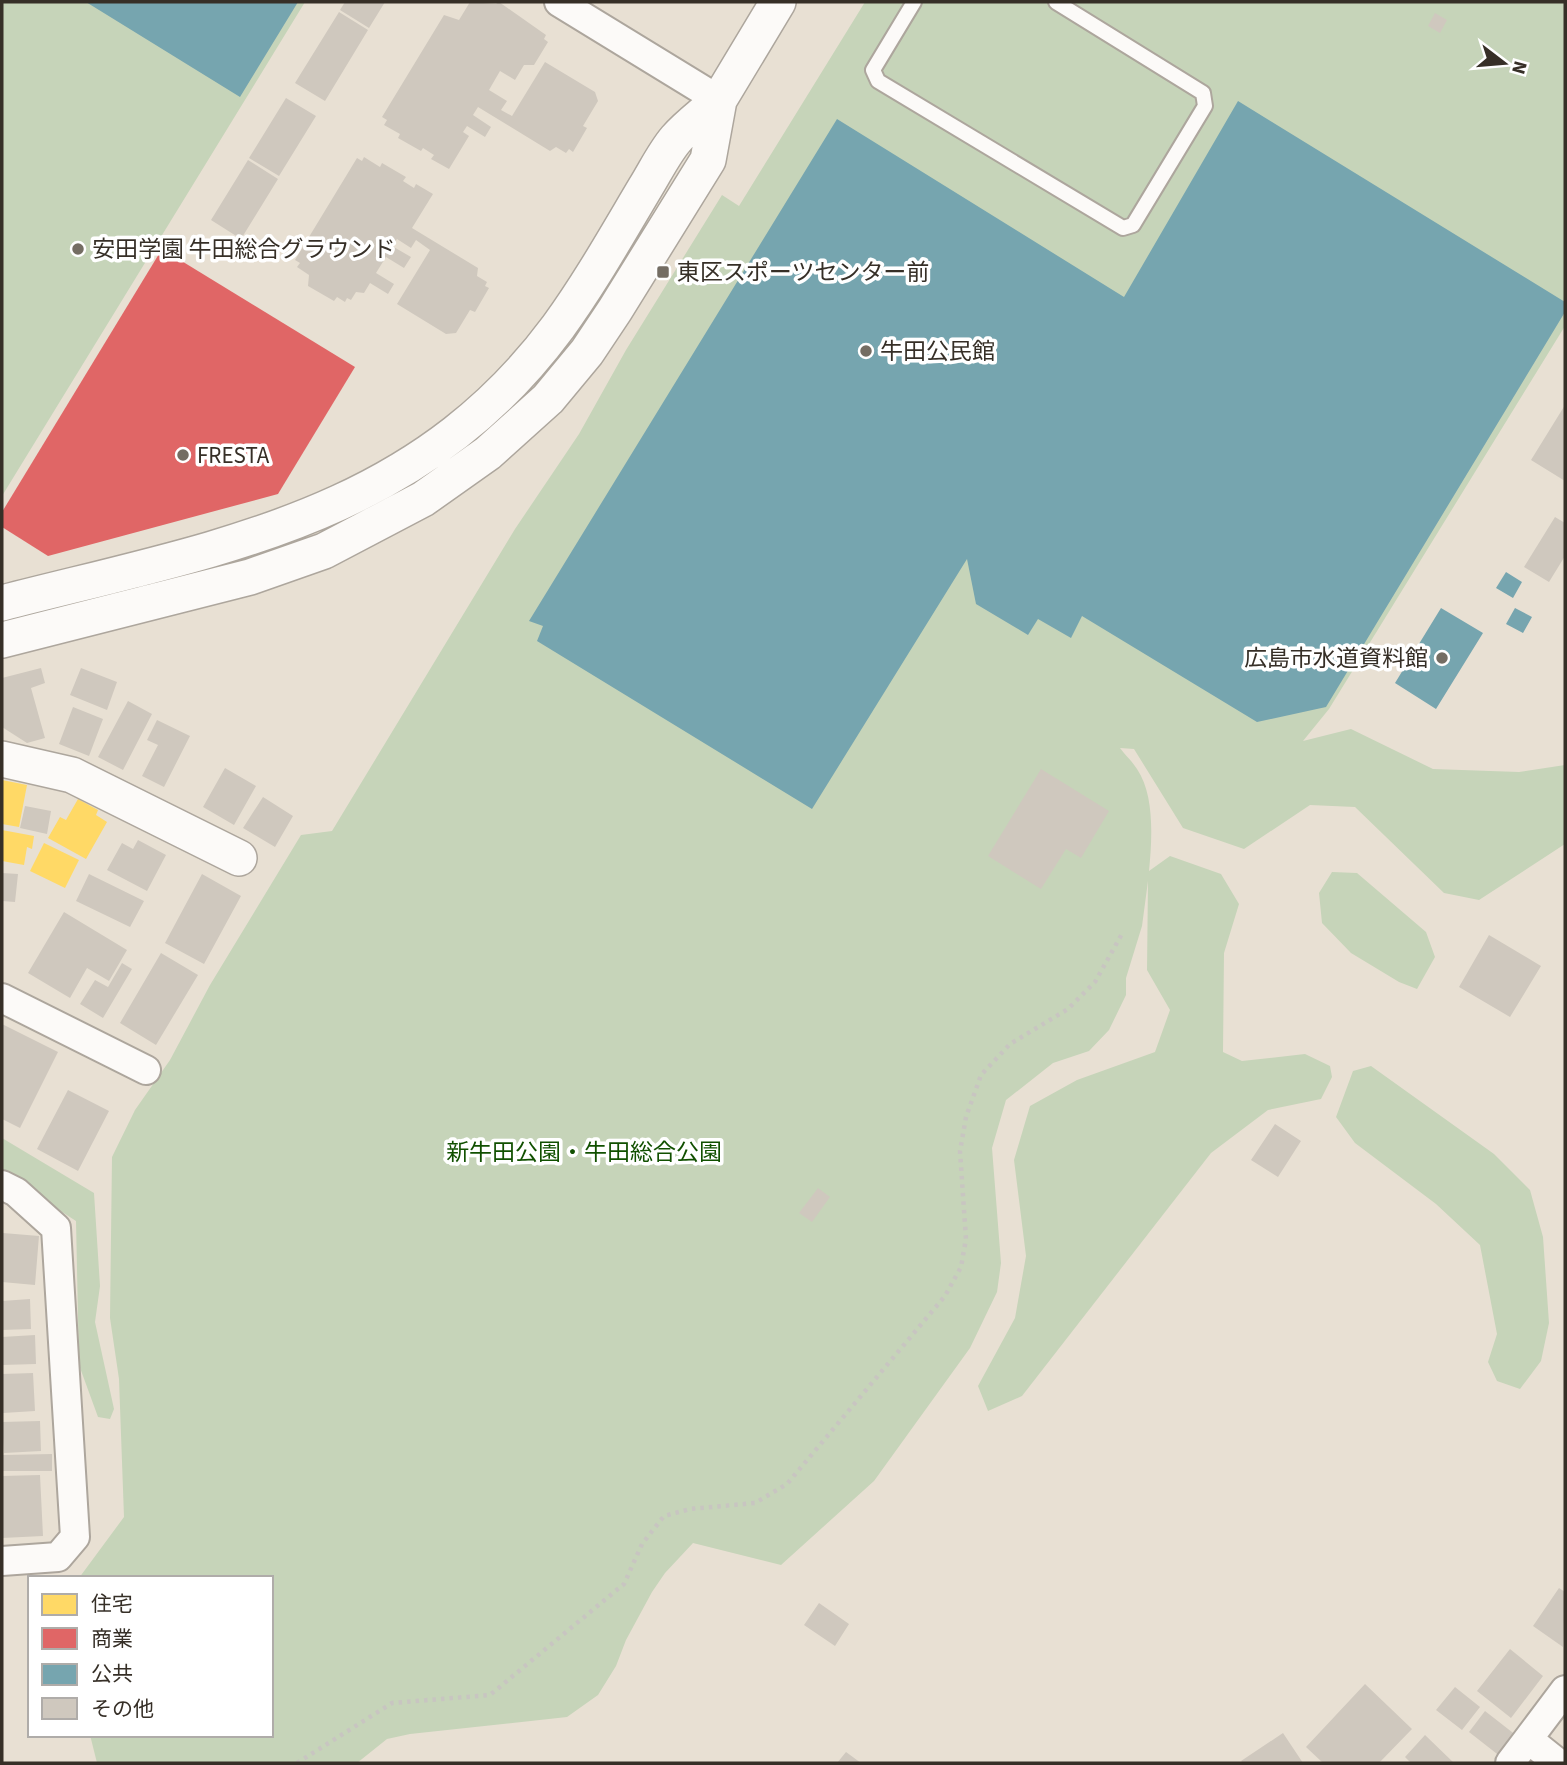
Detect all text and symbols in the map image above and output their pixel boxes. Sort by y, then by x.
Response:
north arrow [1469,28,1539,98]
text: N [1504,57,1534,77]
place label: 安田学園 牛田総合グラウンド [92,233,396,266]
marker: 安田学園 牛田総合グラウンド [70,241,86,257]
place label: 東区スポーツセンター前 [677,256,930,289]
marker: 東区スポーツセンター前 [655,264,671,280]
place label: 牛田公民館 [880,335,995,368]
marker: 牛田公民館 [858,343,874,359]
place label: FRESTA [197,439,270,472]
marker: FRESTA [175,447,191,463]
place label: 広島市水道資料館 [1244,642,1428,675]
marker: 広島市水道資料館 [1434,650,1450,666]
park label: 新牛田公園・牛田総合公園 [446,1136,722,1169]
legend [28,1576,273,1737]
text: 住宅 [91,1589,133,1619]
text: 商業 [91,1624,133,1654]
text: 公共 [91,1659,133,1689]
text: その他 [91,1694,154,1724]

